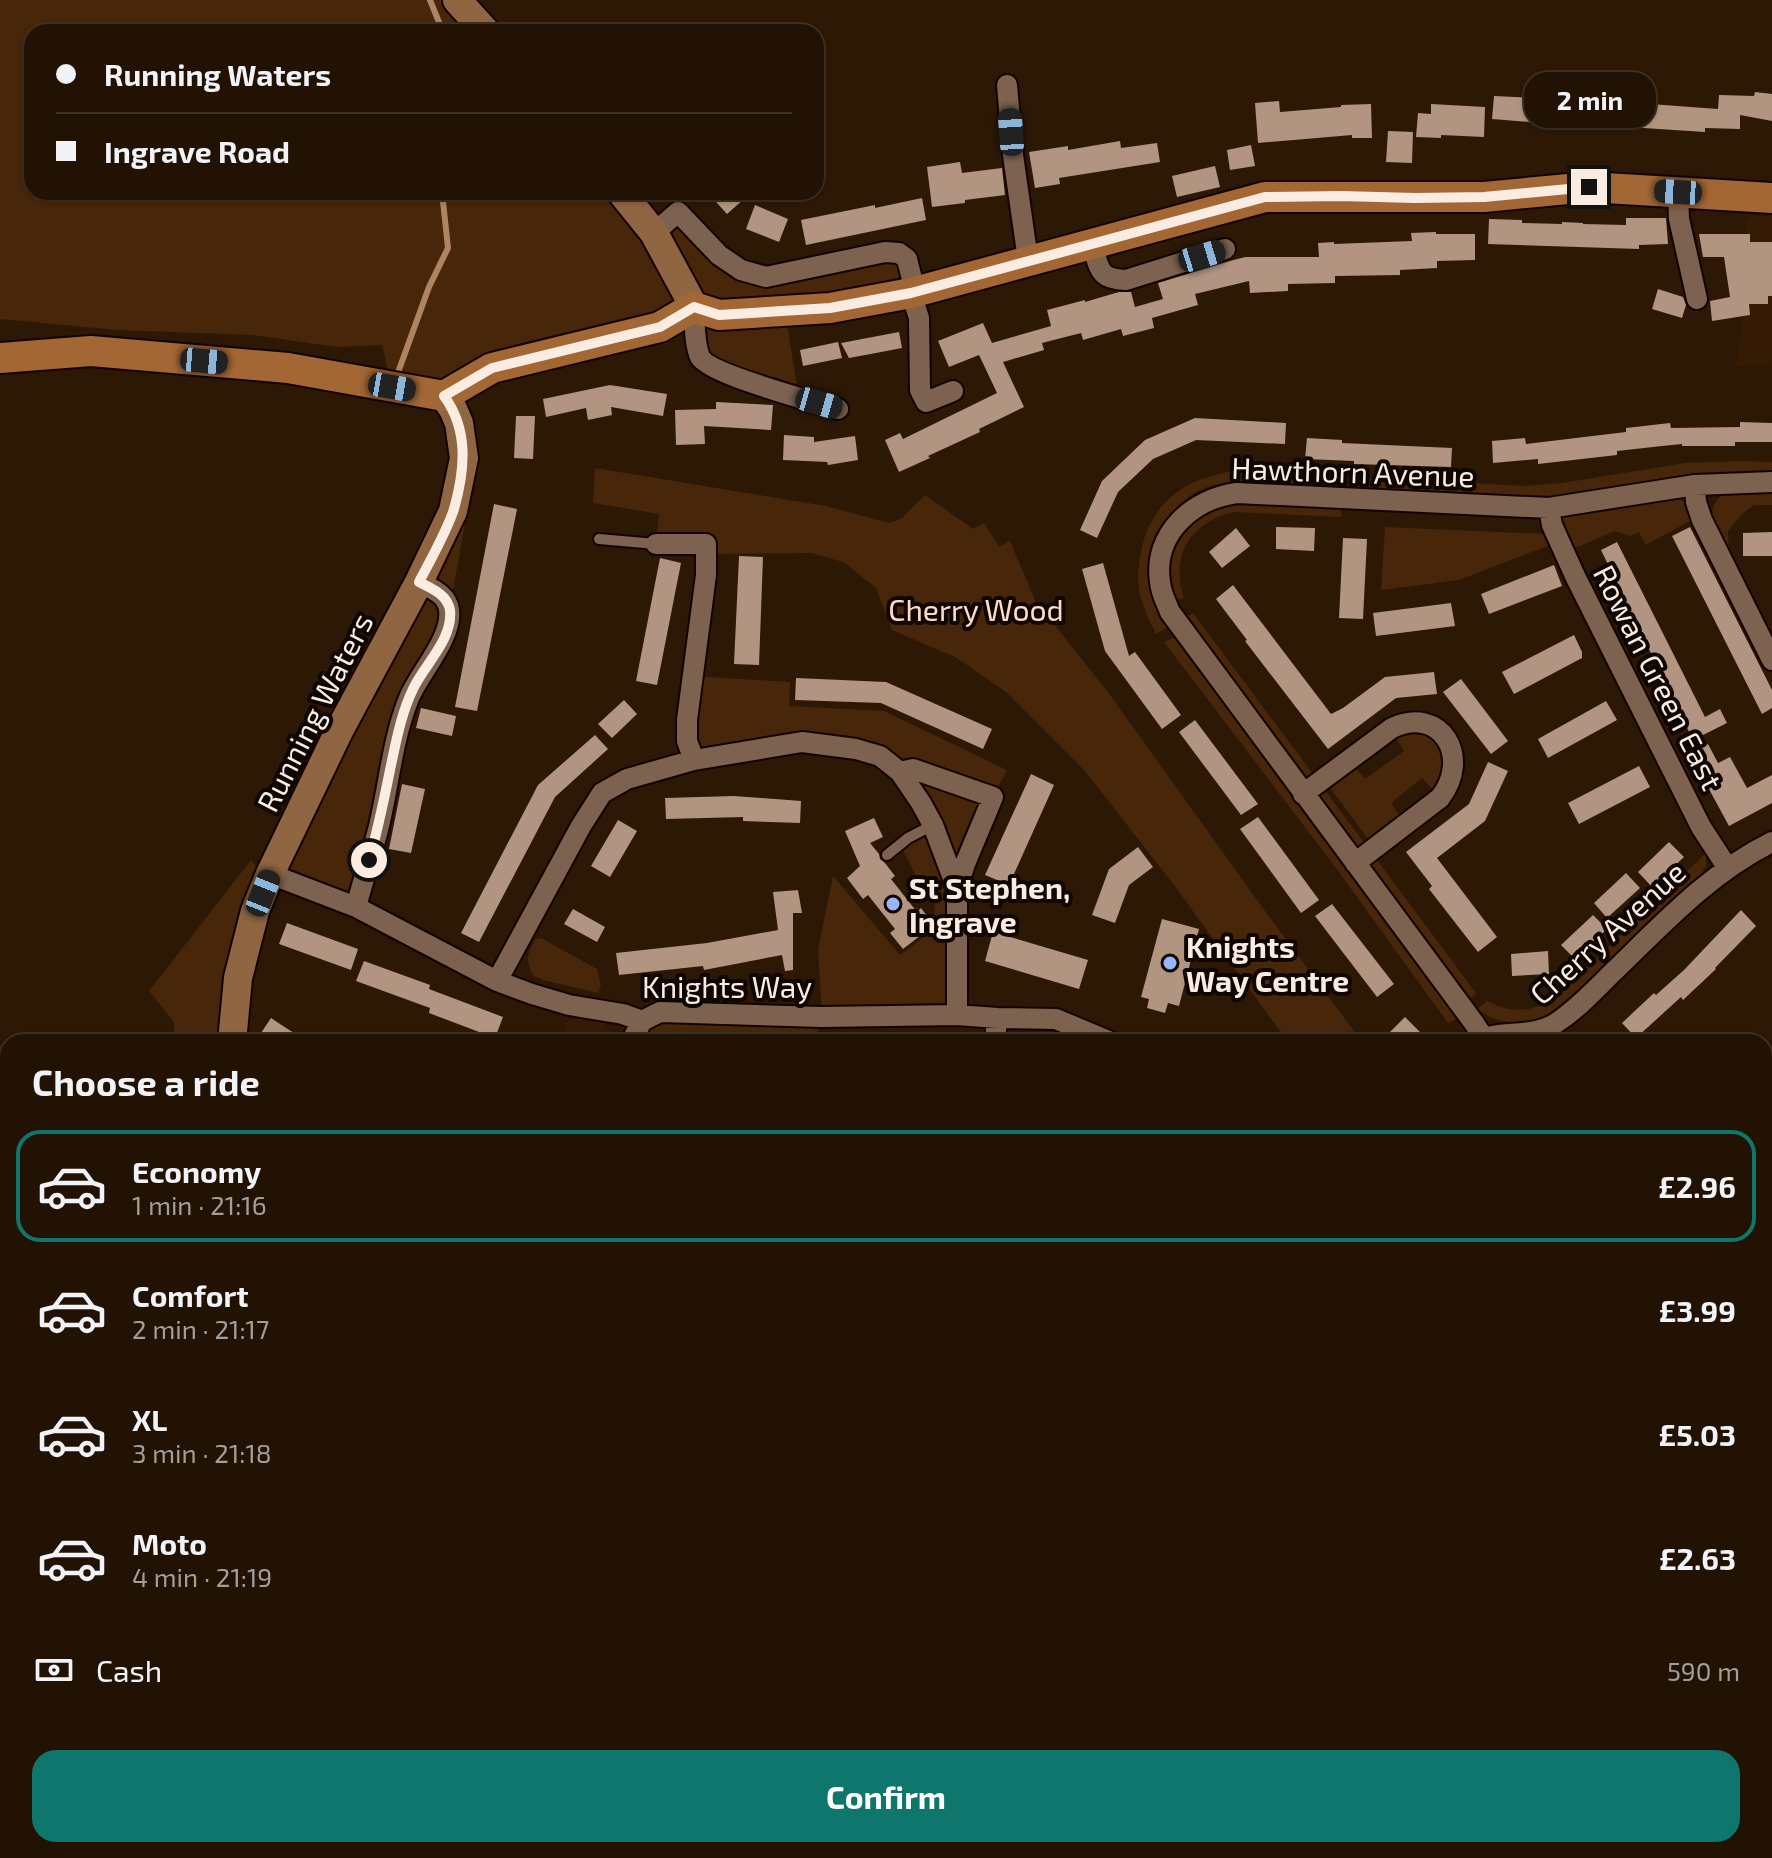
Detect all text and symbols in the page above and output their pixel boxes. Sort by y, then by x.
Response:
text: Running Waters [104,56,331,92]
callout: 2 min [1523,71,1655,127]
text: 2 min [1557,84,1623,115]
car [997,107,1025,157]
text: Ingrave Road [104,133,290,169]
route end [1571,169,1607,205]
car [1653,179,1703,205]
car [1176,238,1228,274]
car [179,347,229,375]
car [366,371,418,403]
car [793,385,845,421]
street label: Hawthorn Avenue [1231,449,1475,493]
street label: Rowan Green East [1587,559,1731,795]
park label: Cherry Wood [888,591,1064,627]
street label: Running Waters [249,607,379,817]
route start [351,842,387,878]
street label: Cherry Avenue [1522,853,1692,1011]
car [243,866,283,920]
place label: St Stephen, Ingrave [909,869,1070,939]
marker: St Stephen, Ingrave [884,895,902,913]
place label: Knights Way Centre [1186,928,1349,999]
marker: Knights Way Centre [1161,954,1179,972]
street label: Knights Way [642,968,812,1004]
text: Choose a ride [32,1060,260,1103]
icon: car [36,1150,108,1222]
text: Economy [132,1153,261,1189]
text: £2.96 [1658,1168,1736,1204]
text: 1 min · 21:16 [132,1189,267,1220]
icon: car [36,1274,108,1346]
text: Comfort [132,1277,249,1313]
text: £3.99 [1659,1292,1736,1328]
text: 2 min · 21:17 [132,1313,269,1344]
icon: car [36,1398,108,1470]
text: XL [132,1401,167,1437]
text: £5.03 [1659,1416,1736,1452]
text: 3 min · 21:18 [132,1437,272,1468]
icon: car [36,1522,108,1594]
text: Moto [132,1525,207,1561]
text: £2.63 [1659,1540,1736,1576]
text: 4 min · 21:19 [132,1561,272,1592]
icon: cash [32,1648,76,1692]
text: Cash [96,1652,162,1688]
text: 590 m [1667,1655,1740,1686]
button: Confirm [32,1750,1740,1842]

